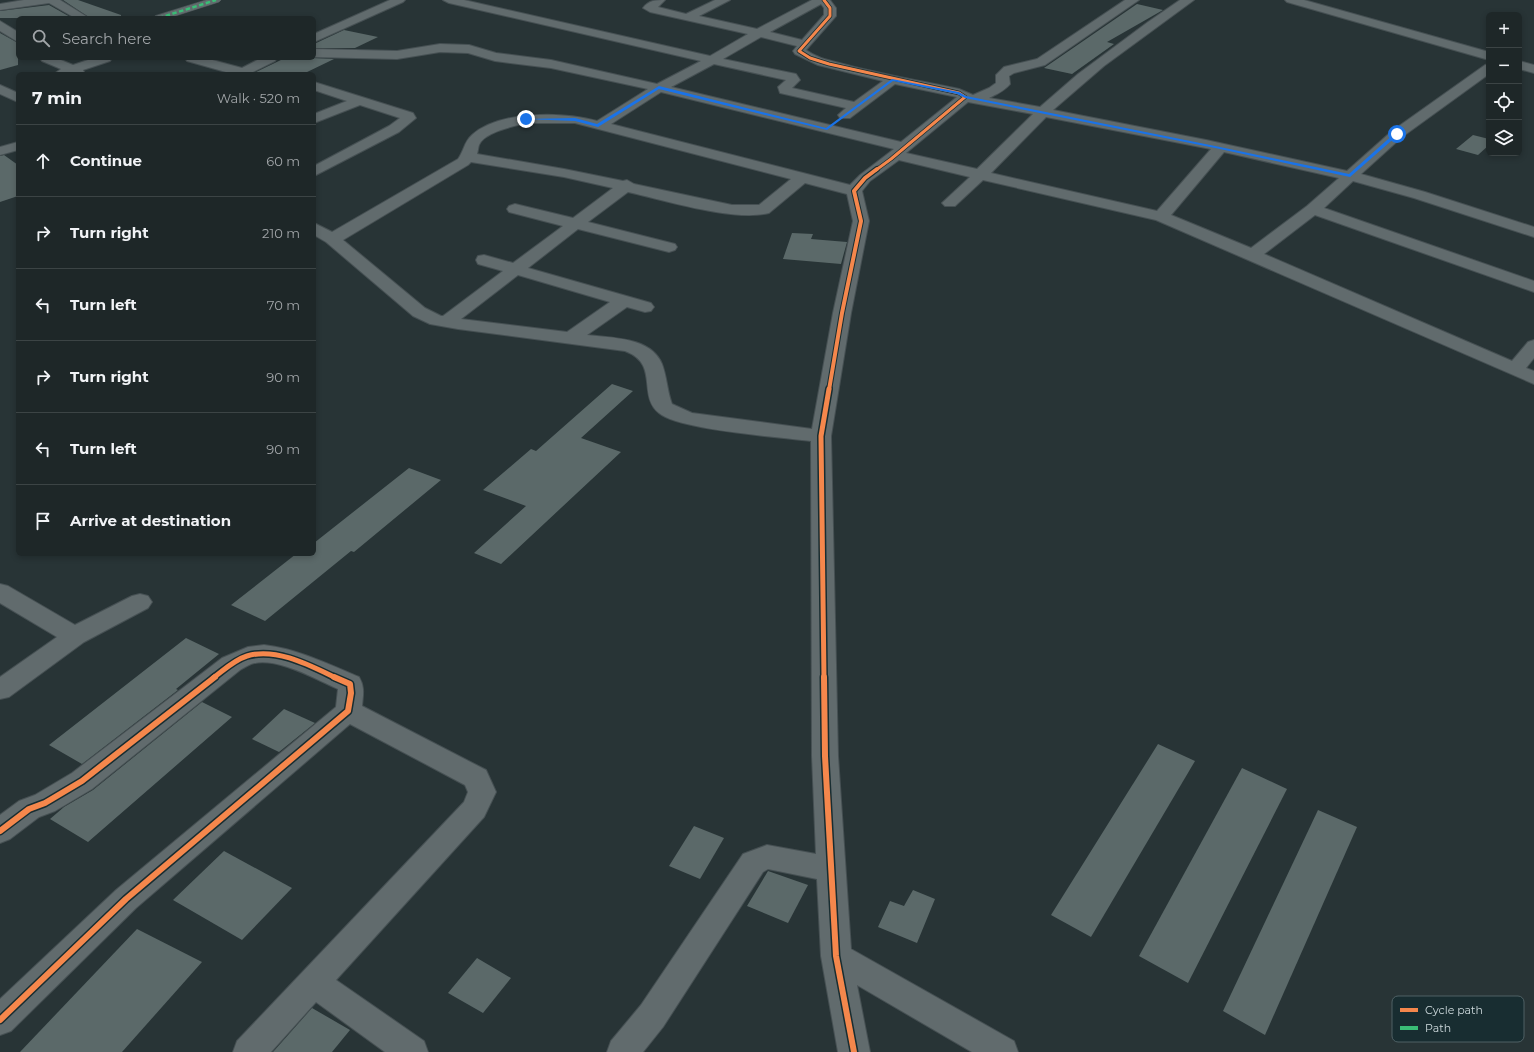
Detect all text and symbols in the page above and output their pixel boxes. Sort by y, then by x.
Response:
map controls [1486,12,1522,156]
button: + [1486,12,1522,48]
search box [16,16,316,60]
icon: search [30,27,52,49]
text: Search here [62,29,151,48]
button: − [1486,48,1522,84]
button: locate [1486,84,1522,120]
text: 7 min [32,88,82,108]
text: Walk · 520 m [217,90,300,106]
route end [517,110,535,128]
button: layers [1486,120,1522,156]
route start [1388,125,1406,143]
icon: ahead [32,150,54,172]
text: Continue [70,151,142,170]
text: 60 m [266,153,300,169]
icon: right [32,222,54,244]
text: Turn right [70,223,149,242]
text: 210 m [262,225,300,241]
icon: left [32,294,54,316]
text: Turn left [70,295,137,314]
text: 70 m [267,297,300,313]
icon: right [32,366,54,388]
text: Turn right [70,367,149,386]
text: 90 m [266,369,300,385]
icon: left [32,438,54,460]
text: Turn left [70,439,137,458]
text: 90 m [266,441,300,457]
icon: arrive [32,510,54,532]
text: Arrive at destination [70,511,231,530]
legend [1392,996,1524,1042]
text: Cycle path [1425,1003,1483,1017]
text: Path [1425,1021,1451,1035]

